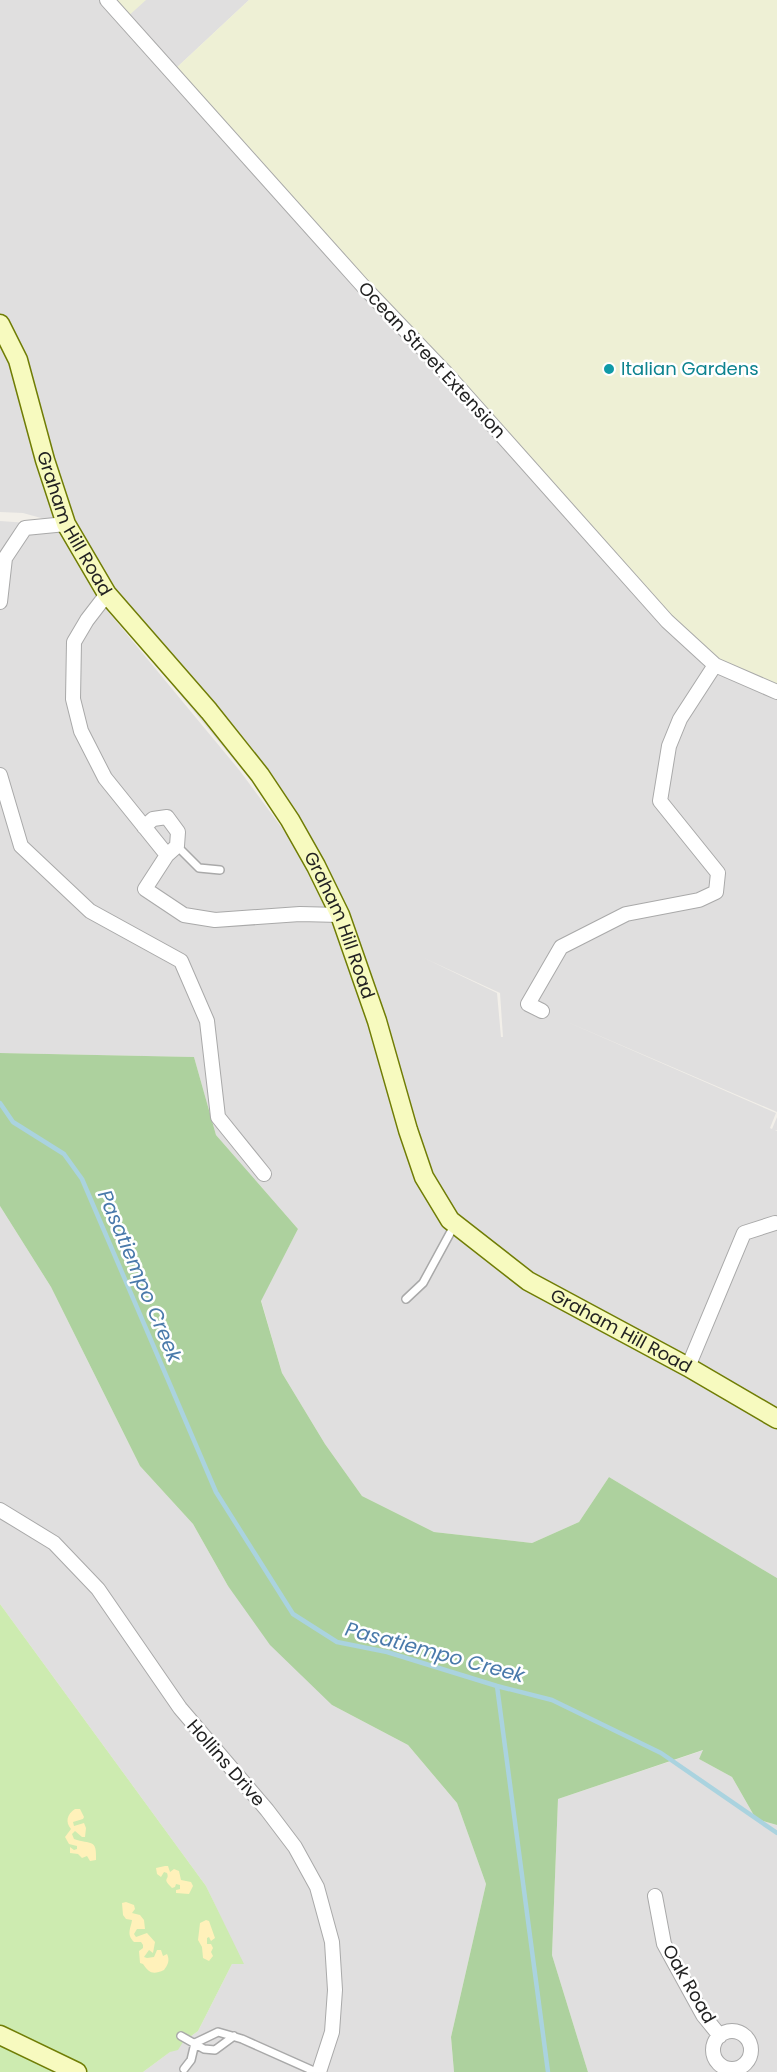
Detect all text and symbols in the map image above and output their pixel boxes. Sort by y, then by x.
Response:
street label: Ocean Street Extension [353,276,512,444]
place label: Italian Gardens [621,356,759,381]
marker: Italian Gardens [602,362,616,376]
street label: Graham Hill Road [31,448,118,600]
street label: Graham Hill Road [298,847,381,1002]
water label: Pasatiempo Creek [91,1186,190,1368]
street label: Graham Hill Road [546,1282,697,1379]
water label: Pasatiempo Creek [342,1615,529,1690]
street label: Hollins Drive [181,1714,271,1812]
street label: Oak Road [657,1940,722,2028]

